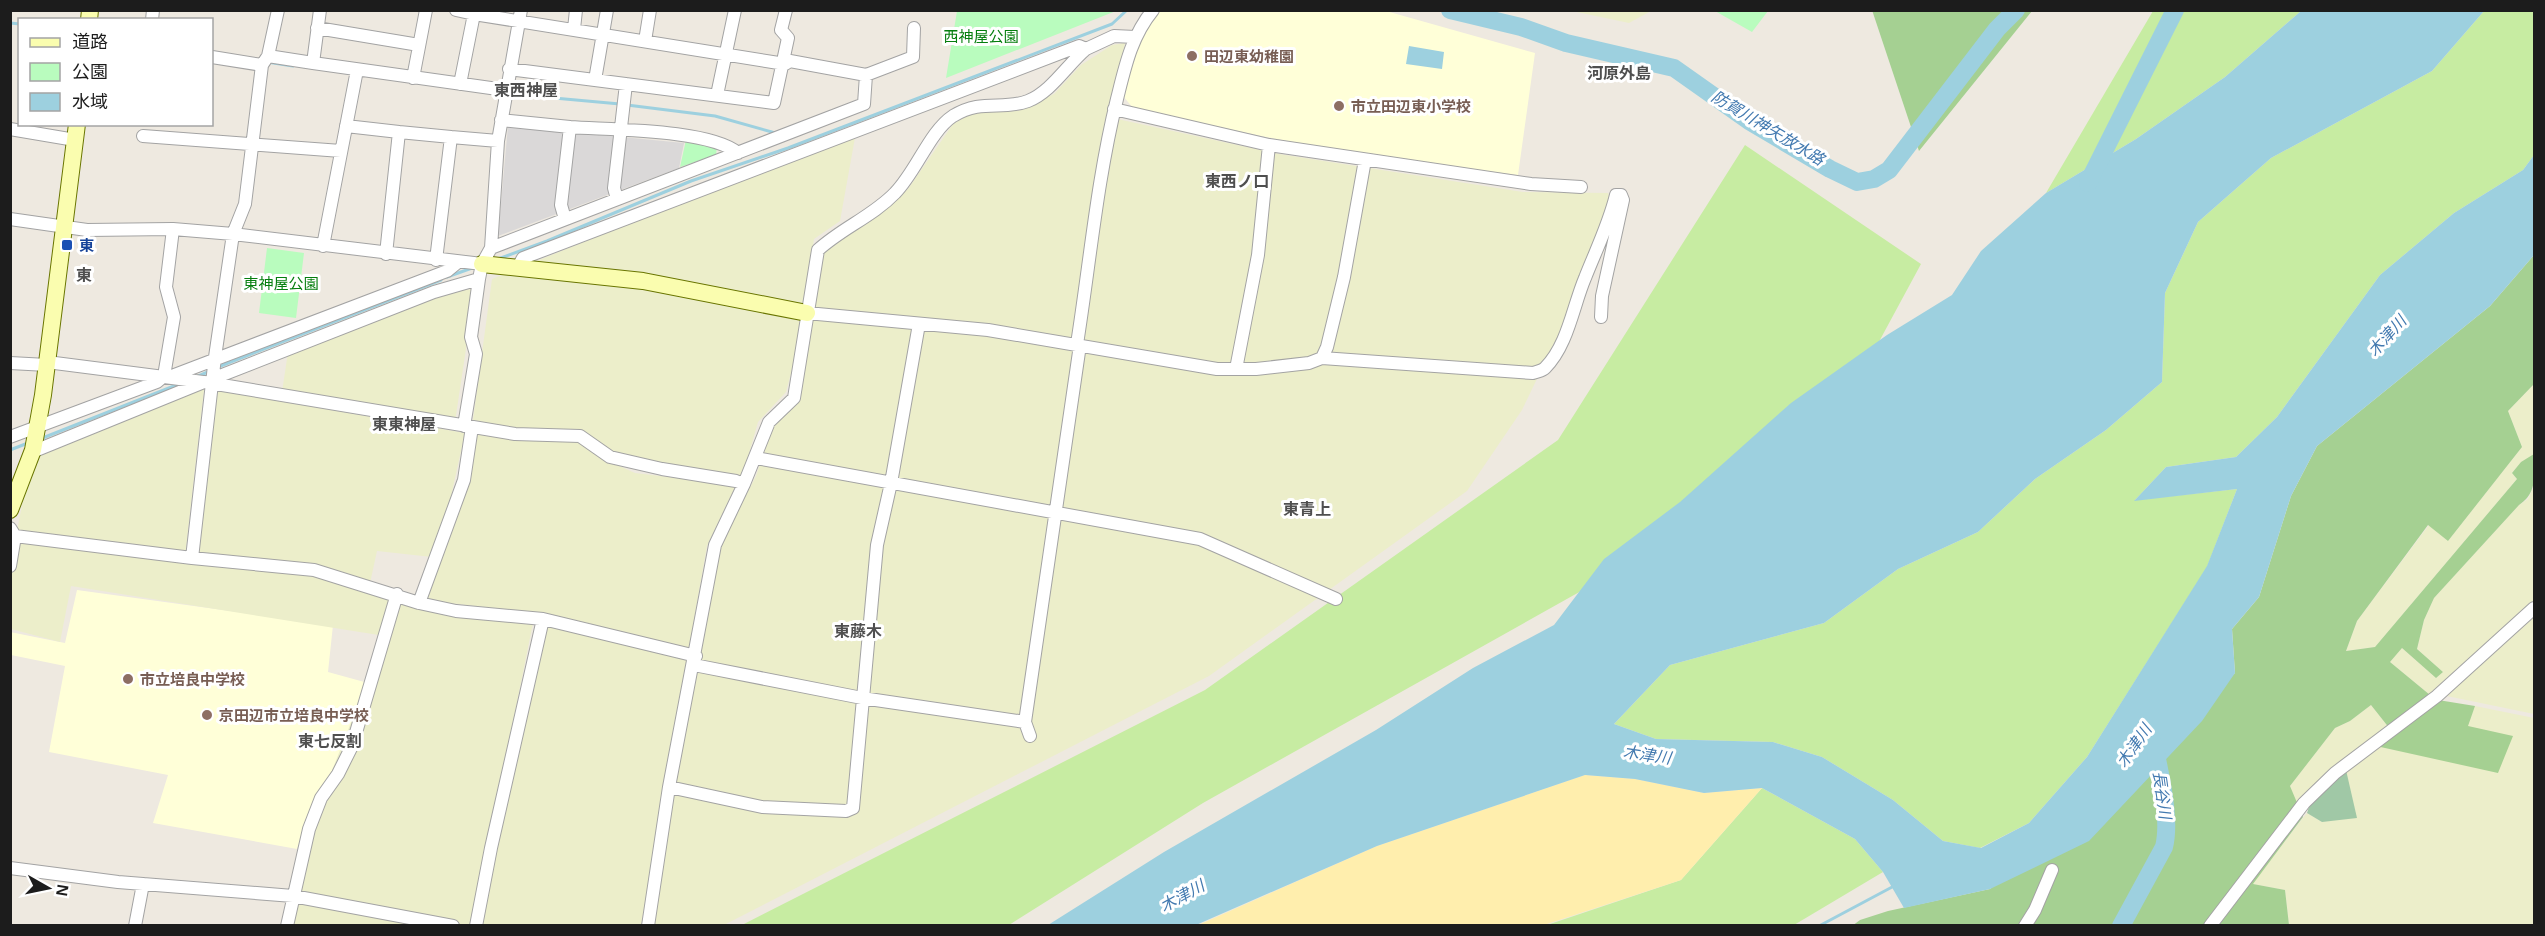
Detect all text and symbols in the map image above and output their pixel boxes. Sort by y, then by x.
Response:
legend [18,18,213,126]
park label: 西神屋公園 [943,28,1019,45]
text: 道路 [72,32,108,52]
place label: 田辺東幼稚園 [1204,48,1294,65]
marker: 田辺東幼稚園 [1185,49,1199,63]
text: 公園 [72,62,108,82]
district label: 河原外島 [1587,65,1651,82]
district label: 東西神屋 [494,81,558,99]
water label: 防賀川神矢放水路 [1709,88,1829,169]
text: 水域 [72,92,108,112]
place label: 市立田辺東小学校 [1351,98,1471,115]
marker: 市立田辺東小学校 [1332,99,1346,113]
district label: 東西ノ口 [1205,173,1269,190]
place label: 東 [79,237,94,254]
marker: 東 [60,238,74,252]
district label: 東 [76,267,92,284]
park label: 東神屋公園 [243,275,319,292]
water label: 木津川 [2365,311,2411,360]
district label: 東東神屋 [372,415,436,433]
district label: 東青上 [1283,501,1331,518]
district label: 東藤木 [834,623,882,640]
place label: 市立培良中学校 [140,671,245,688]
marker: 市立培良中学校 [121,672,135,686]
place label: 京田辺市立培良中学校 [219,707,369,724]
marker: 京田辺市立培良中学校 [200,708,214,722]
water label: 木津川 [2113,720,2156,771]
district label: 東七反割 [298,733,362,750]
water label: 木津川 [1622,743,1674,767]
water label: 長谷川 [2150,770,2174,822]
north arrow [18,858,78,918]
water label: 木津川 [1157,876,1209,915]
text: N [53,883,72,897]

